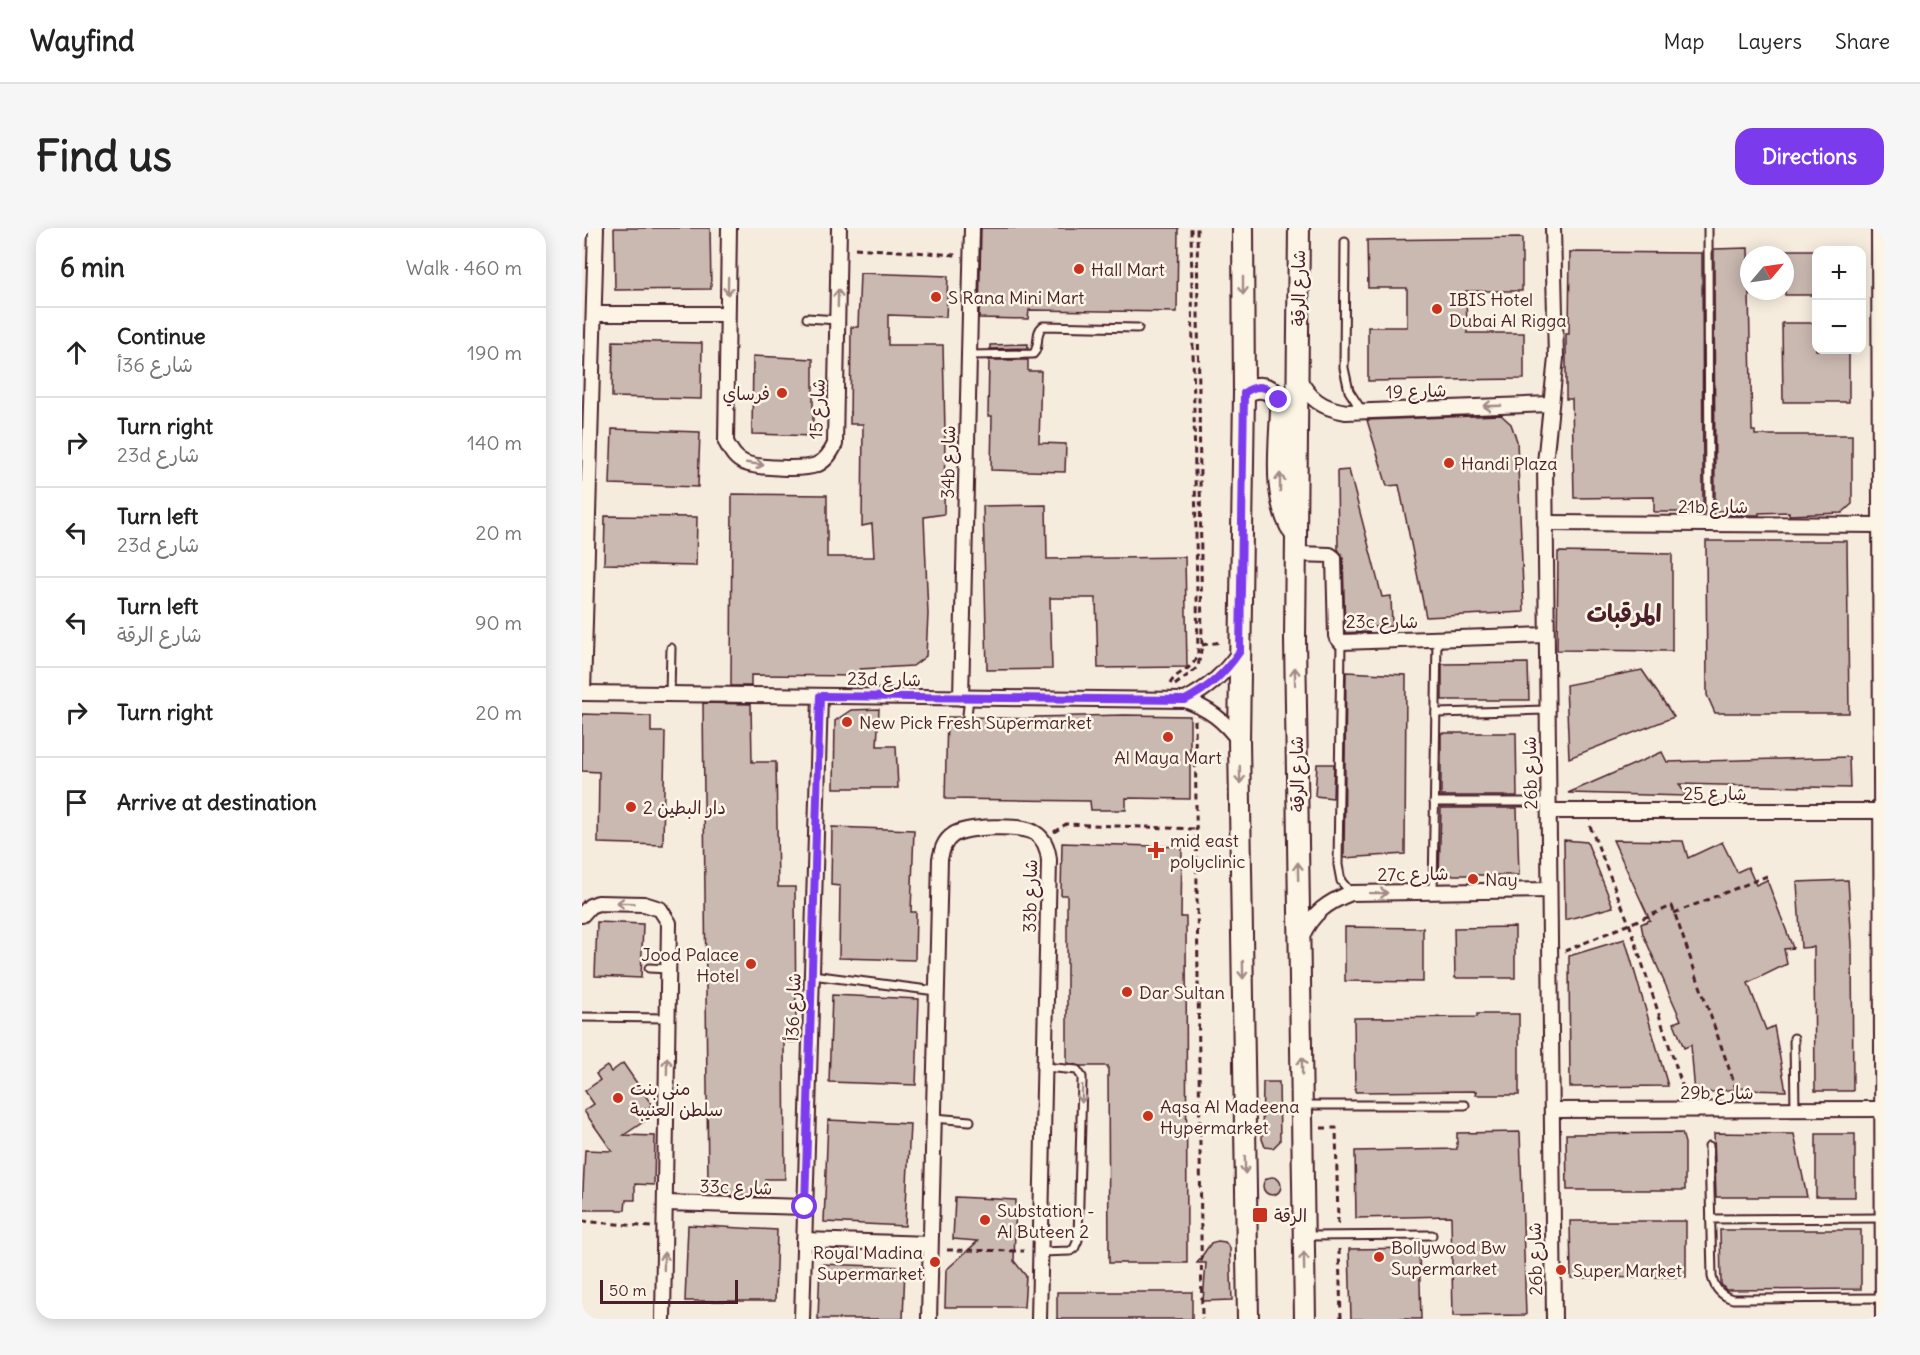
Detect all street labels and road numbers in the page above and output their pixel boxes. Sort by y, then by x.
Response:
street label: شارع الرقة [1287,250,1311,326]
street label: شارع 15 [804,378,831,440]
street label: شارع 19 [1385,378,1447,405]
street label: 34b شارع [936,425,961,499]
street label: 21b شارع [1678,495,1748,519]
street label: 23c شارع [1346,610,1418,634]
street label: 23d شارع [847,667,921,692]
street label: شارع الرقة [1285,736,1310,812]
street label: 26b شارع [1518,736,1543,810]
street label: شارع 25 [1683,782,1747,806]
street label: 33b شارع [1018,859,1043,933]
street label: 27c شارع [1377,862,1449,887]
street label: شارع 36أ [780,972,807,1042]
street label: 29b شارع [1680,1081,1754,1105]
street label: 33c شارع [699,1174,773,1201]
street label: 26b شارع [1523,1222,1548,1296]

